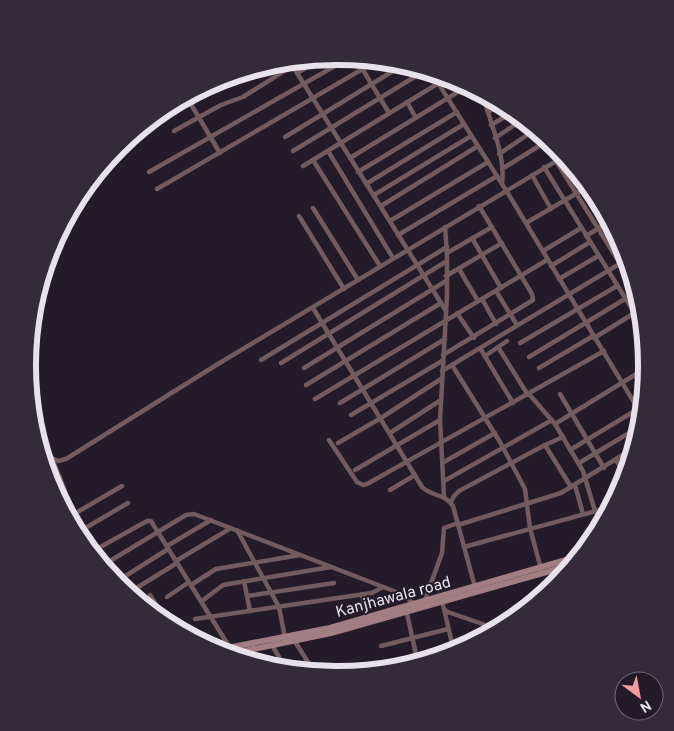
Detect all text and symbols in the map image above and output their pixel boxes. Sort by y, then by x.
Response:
street label: Kanjhawala road [334,573,453,623]
north arrow [614,671,664,721]
text: N [636,696,654,716]

